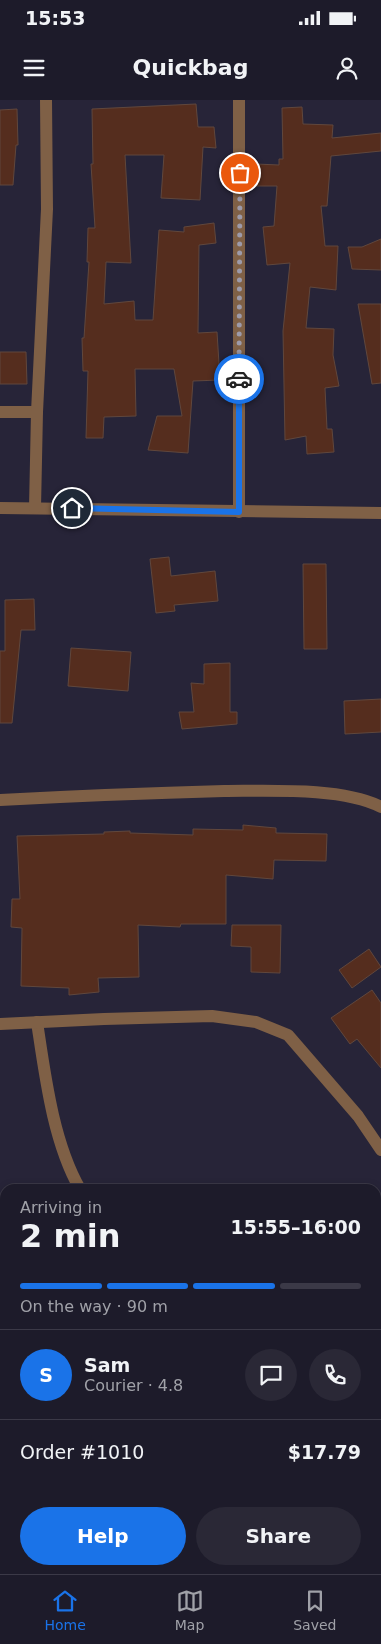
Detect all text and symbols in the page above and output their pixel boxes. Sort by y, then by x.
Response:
text: 15:53 [25,7,85,29]
icon: menu [20,54,48,82]
icon: person [333,54,361,82]
text: Quickbag [133,55,248,80]
pin [219,152,261,194]
icon: bag [226,159,254,187]
courier [214,354,264,404]
icon: car [225,365,253,393]
pin [51,487,93,529]
icon: home [58,494,86,522]
text: Arriving in [20,1198,102,1217]
text: 15:55–16:00 [231,1216,361,1238]
text: 2 min [20,1217,121,1255]
text: On the way · 90 m [20,1297,168,1316]
button: chat [245,1349,297,1401]
button: phone [309,1349,361,1401]
text: Sam [84,1354,130,1376]
text: S [39,1364,53,1386]
text: Courier · 4.8 [84,1376,183,1395]
text: Order #1010 [20,1441,144,1463]
text: $17.79 [288,1441,361,1463]
button: Help [20,1507,186,1565]
button: Share [196,1507,361,1565]
tab: Home [44,1587,86,1633]
tab: Map [175,1587,204,1633]
tab: Saved [293,1587,337,1633]

